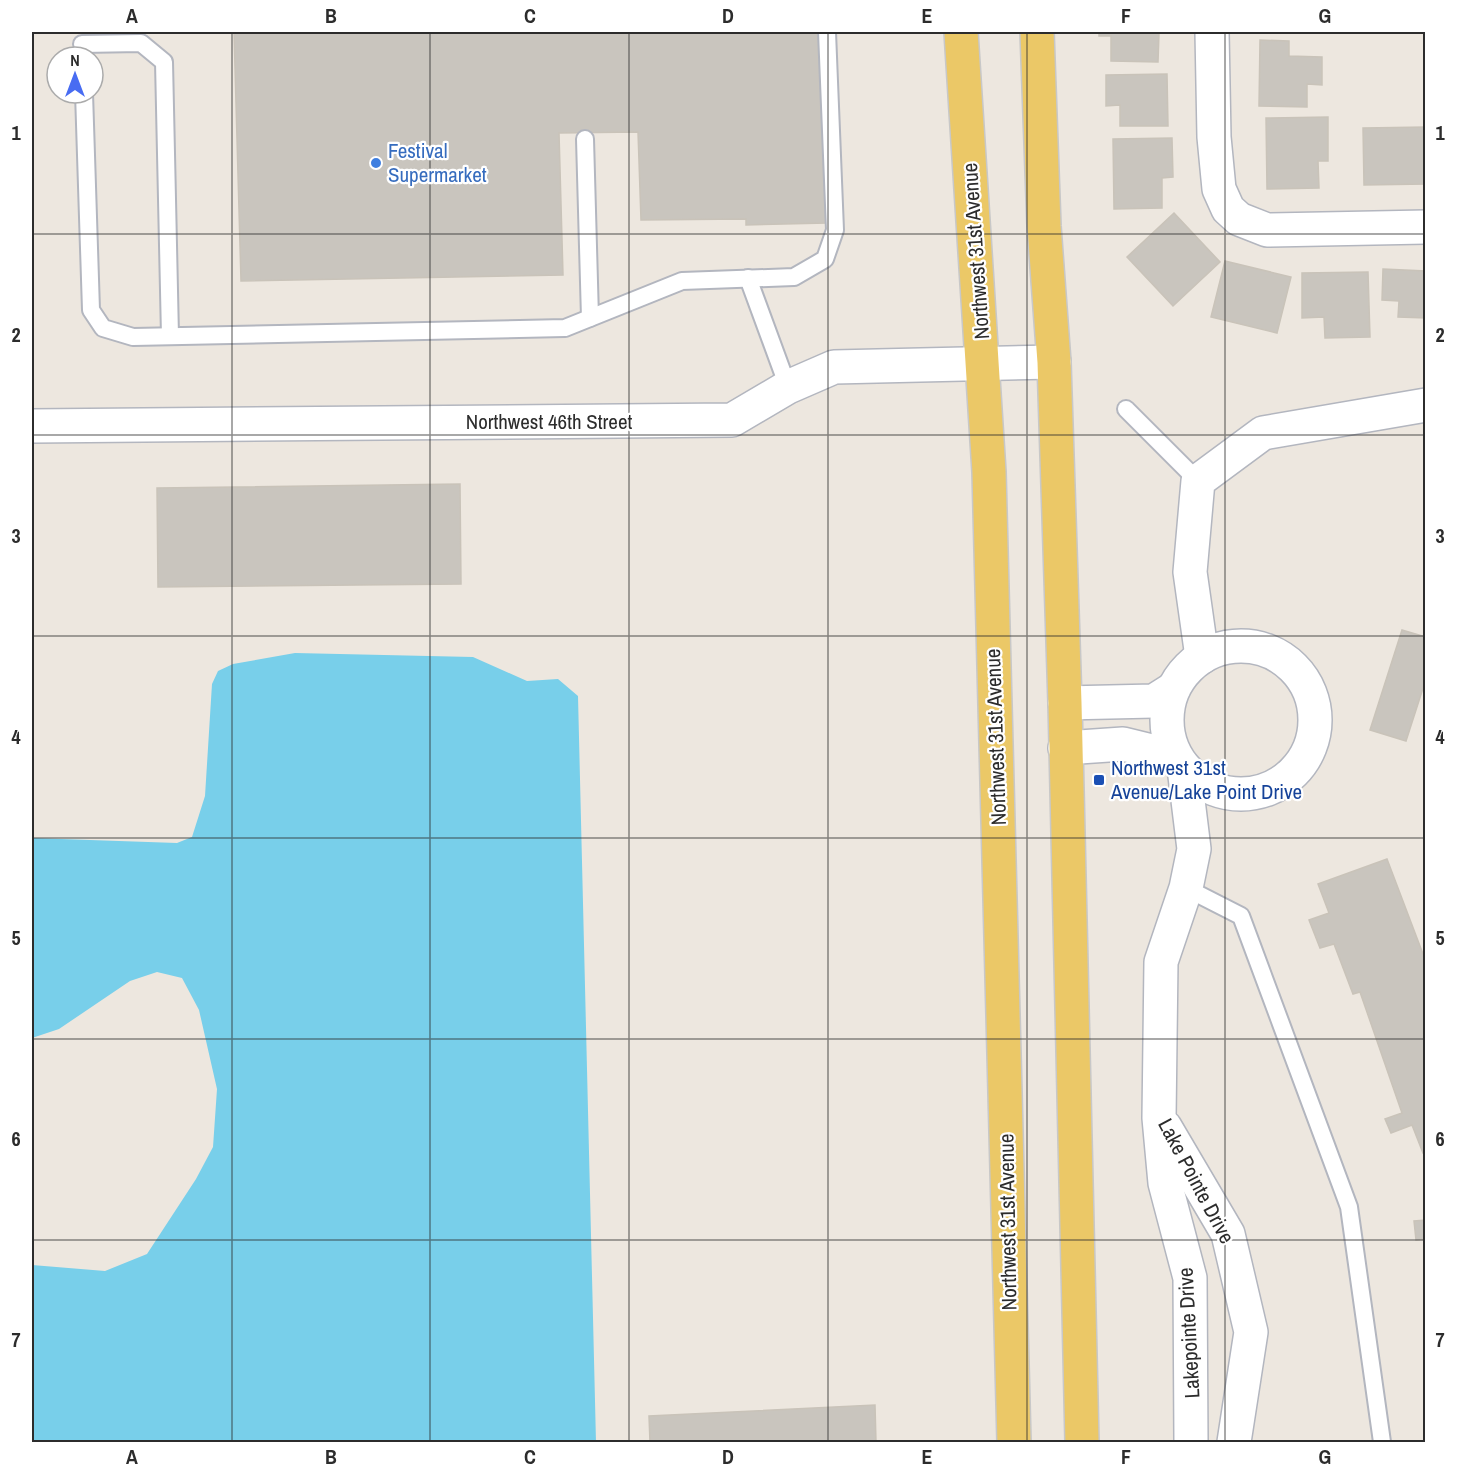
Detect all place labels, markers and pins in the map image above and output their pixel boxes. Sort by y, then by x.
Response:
place label: Festival Supermarket [388,136,487,189]
marker: Festival Supermarket [369,156,383,170]
place label: Northwest 31st Avenue/Lake Point Drive [1110,753,1302,806]
marker: Northwest 31st Avenue/Lake Point Drive [1092,773,1106,787]

